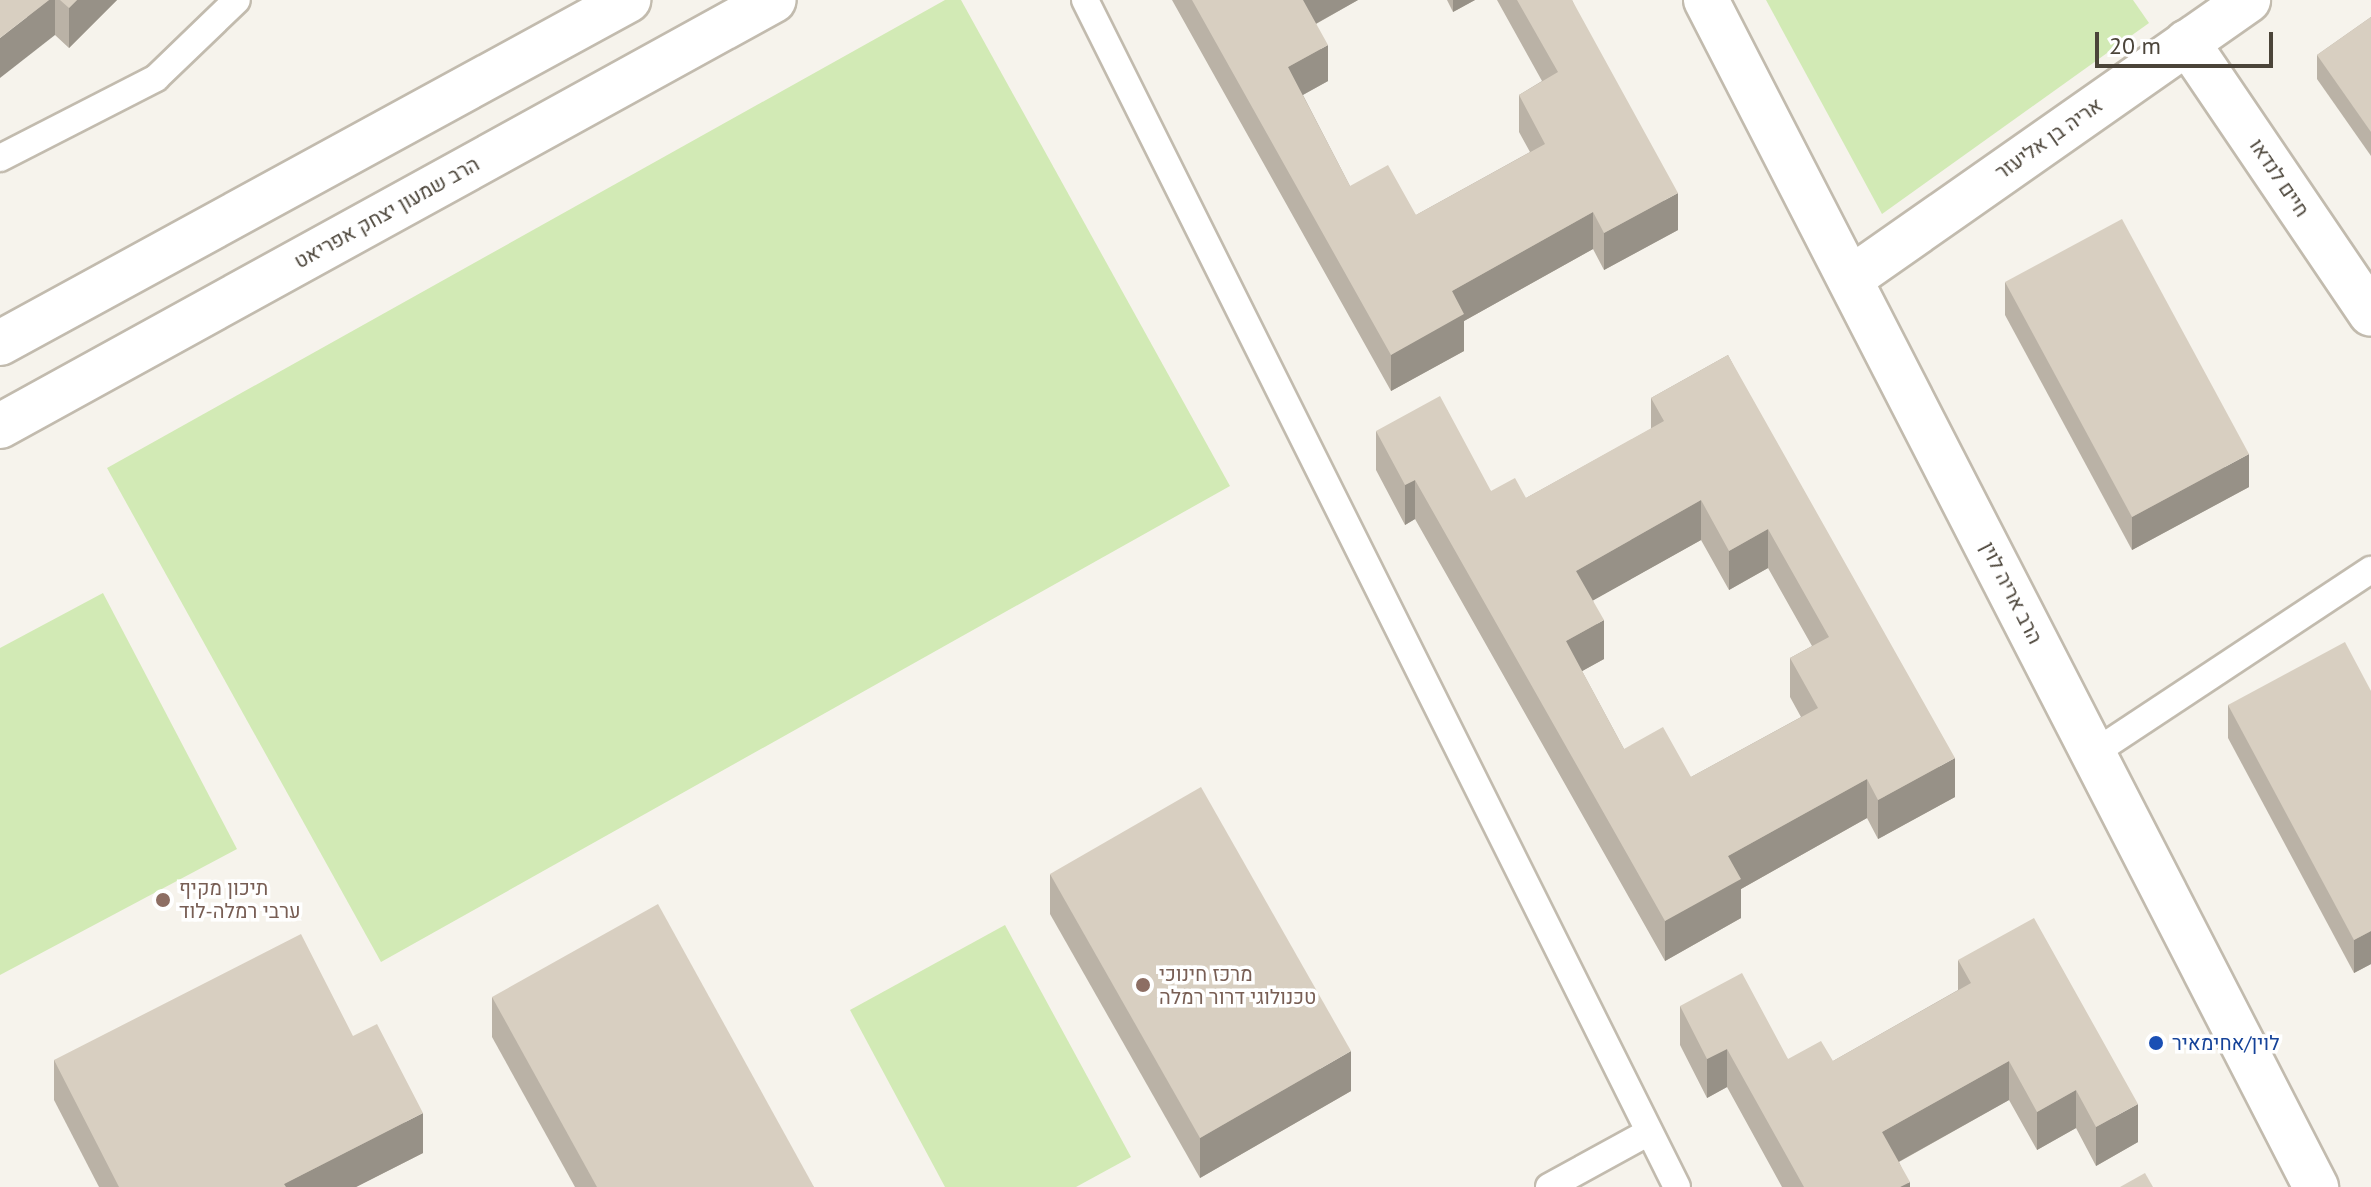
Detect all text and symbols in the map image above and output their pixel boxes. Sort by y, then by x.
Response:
scale bar [2099,16,2277,66]
text: 20 m [2109,30,2161,61]
street label: אריה בן אליעזר [1991,93,2107,185]
street label: חיים לנדאו [2244,134,2314,222]
street label: הרב שמעון יצחק אפריאט [290,152,484,274]
street label: הרב אריה לוין [1975,538,2047,648]
place label: תיכון מקיף ערבי רמלה-לוד [179,876,301,923]
marker: תיכון מקיף ערבי רמלה-לוד [154,891,172,909]
place label: מרכז חינוכי טכנולוגי דרור רמלה [1159,962,1316,1009]
marker: מרכז חינוכי טכנולוגי דרור רמלה [1134,976,1152,994]
place label: לוין/אחימאיר [2172,1031,2279,1055]
marker: לוין/אחימאיר [2147,1034,2165,1052]

